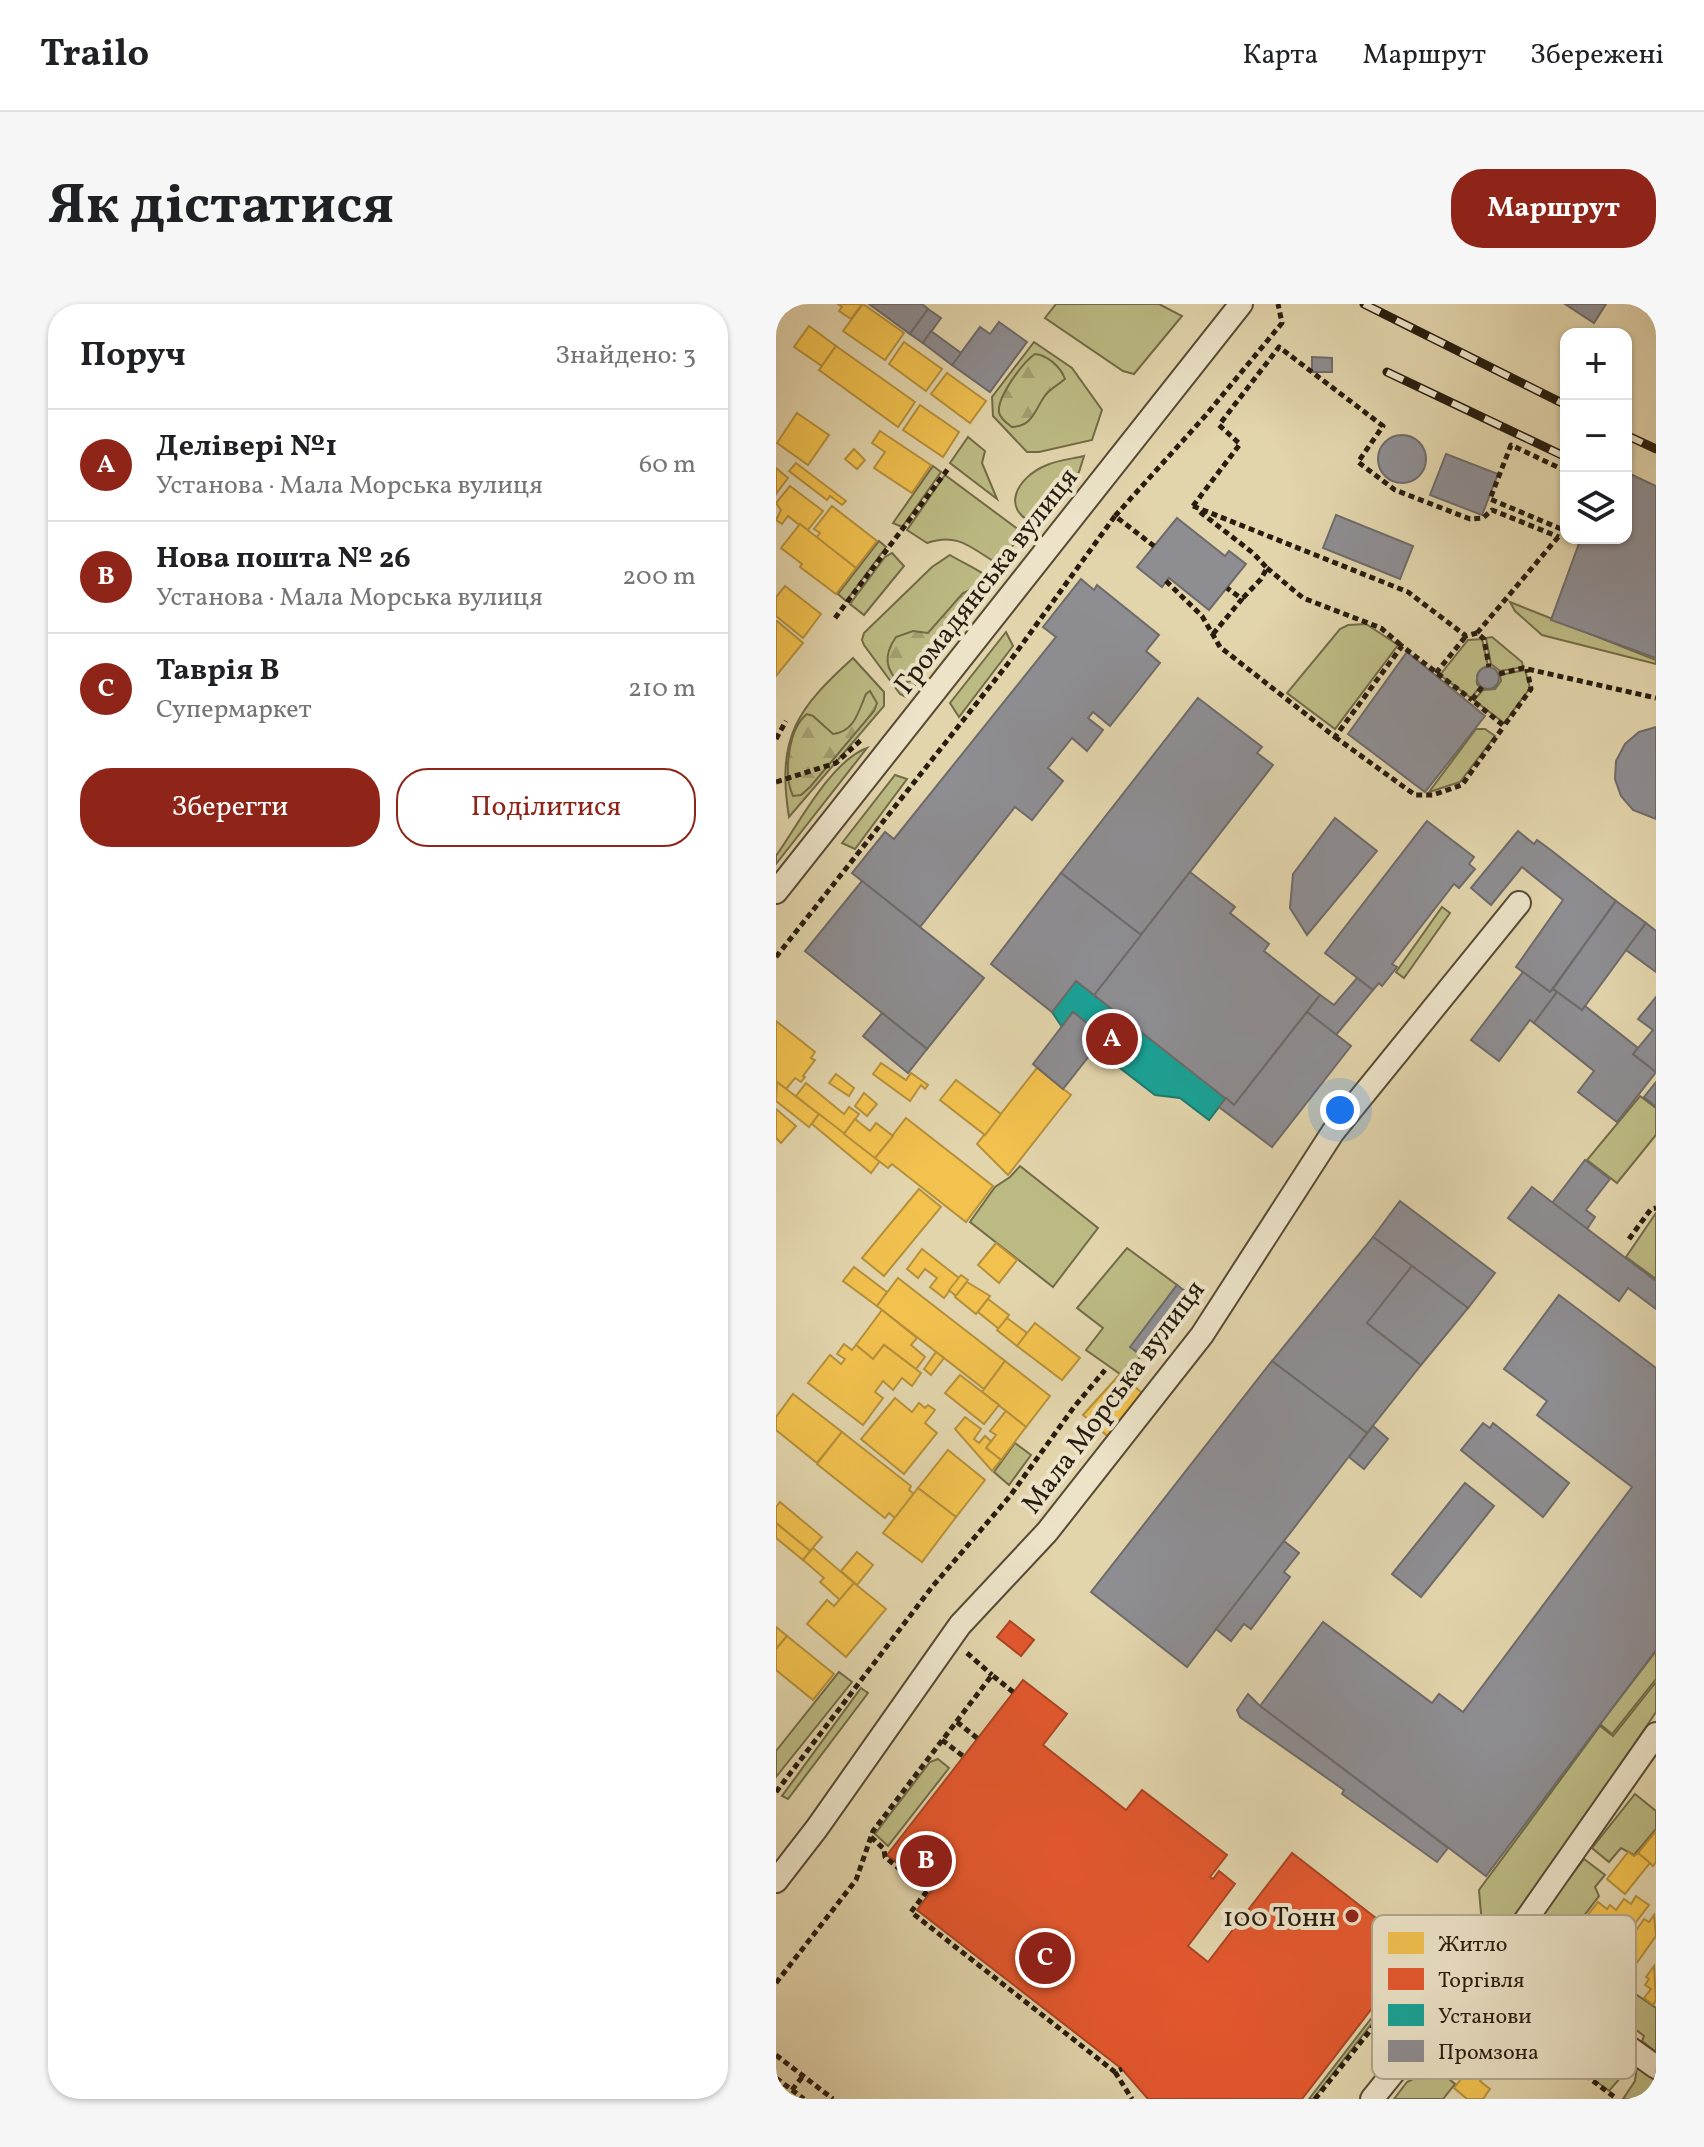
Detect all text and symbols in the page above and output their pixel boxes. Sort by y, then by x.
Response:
text: Trailo [40,29,149,82]
text: Карта [1243,36,1318,75]
text: Маршрут [1362,36,1486,75]
text: Збережені [1530,36,1664,75]
text: Як дістатися [48,169,394,247]
button: Маршрут [1451,169,1656,248]
map controls [1560,328,1632,544]
button: + [1560,328,1632,400]
text: Поруч [80,333,186,380]
text: Знайдено: 3 [555,338,696,374]
button: − [1560,400,1632,472]
text: Делівері №1 [156,426,337,468]
text: A [97,447,115,483]
text: 60 m [639,447,696,483]
street label: Громадянська вулиця [886,460,1088,703]
text: Установа · Мала Морська вулиця [156,468,543,504]
button: layers [1560,472,1632,544]
text: Нова пошта № 26 [156,538,411,580]
text: B [97,559,115,595]
text: 200 m [622,559,696,595]
text: Установа · Мала Морська вулиця [156,580,543,616]
text: Таврія В [156,650,280,692]
text: C [98,671,114,707]
text: 210 m [628,671,696,707]
text: Супермаркет [156,692,312,728]
button: Зберегти [80,768,380,847]
button: Поділитися [396,768,696,847]
pin: A [1086,1009,1138,1069]
your location [1320,1090,1360,1130]
street label: Мала Морська вулиця [1013,1273,1215,1522]
pin: B [900,1831,952,1891]
place label: 100 Тонн [1223,1899,1336,1938]
marker: 100 Тонн [1343,1907,1361,1925]
legend [1372,1915,1636,2079]
pin: C [1019,1928,1071,1988]
text: Житло [1438,1930,1507,1961]
text: Торгівля [1438,1966,1525,1997]
text: Установи [1438,2002,1532,2033]
text: Промзона [1438,2038,1539,2069]

